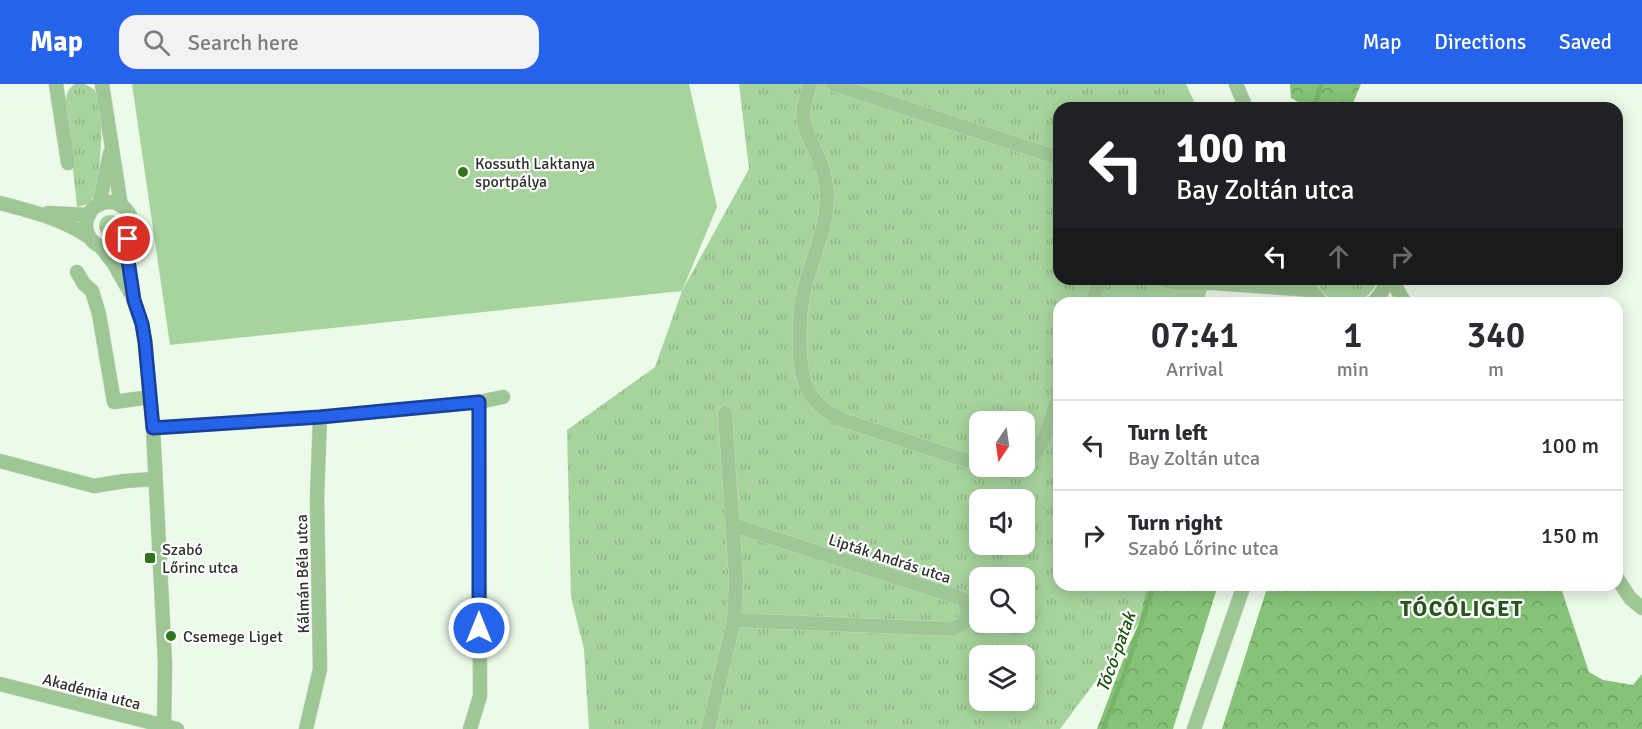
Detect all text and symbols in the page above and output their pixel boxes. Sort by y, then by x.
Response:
search box [119,15,539,69]
text: Map [30,25,83,59]
icon: search [140,26,173,59]
text: Search here [188,29,299,56]
text: Map [1363,29,1401,55]
text: Directions [1434,29,1526,55]
text: Saved [1559,29,1612,55]
text: 100 m [1176,123,1287,174]
icon: left [1077,126,1155,204]
place label: Kossuth Laktanya sportpálya [475,154,595,192]
marker: Kossuth Laktanya sportpálya [456,165,470,179]
text: Bay Zoltán utca [1176,174,1354,207]
pin [102,213,153,264]
icon: arrive [111,222,144,255]
icon: left [1259,240,1292,273]
icon: ahead [1322,240,1355,273]
icon: right [1385,240,1418,273]
text: 07:41 [1151,313,1239,358]
text: 1 [1343,313,1363,358]
text: 340 [1467,313,1525,358]
text: Arrival [1166,357,1224,382]
text: min [1337,357,1369,382]
text: m [1488,357,1504,382]
north arrow [969,411,1035,477]
map controls [969,411,1035,711]
text: Turn left [1128,419,1208,446]
icon: left [1077,429,1110,462]
text: 100 m [1541,432,1599,459]
text: Bay Zoltán utca [1128,446,1260,471]
button: sound [969,489,1035,555]
text: Turn right [1128,509,1223,536]
street label: Kálmán Béla utca [292,514,314,634]
icon: right [1077,519,1110,552]
text: 150 m [1541,522,1599,549]
street label: Lipták András utca [826,530,953,588]
text: Szabó Lőrinc utca [1128,536,1279,561]
place label: Szabó Lőrinc utca [162,540,238,578]
marker: Szabó Lőrinc utca [143,551,157,565]
button: search [969,567,1035,633]
district label: TÓCÓLIGET [1400,595,1524,622]
position arrow [447,596,511,660]
water label: Tócó-patak [1091,607,1141,695]
place label: Csemege Liget [183,627,283,647]
marker: Csemege Liget [164,629,178,643]
button: layers [969,645,1035,711]
street label: Akadémia utca [40,669,143,715]

